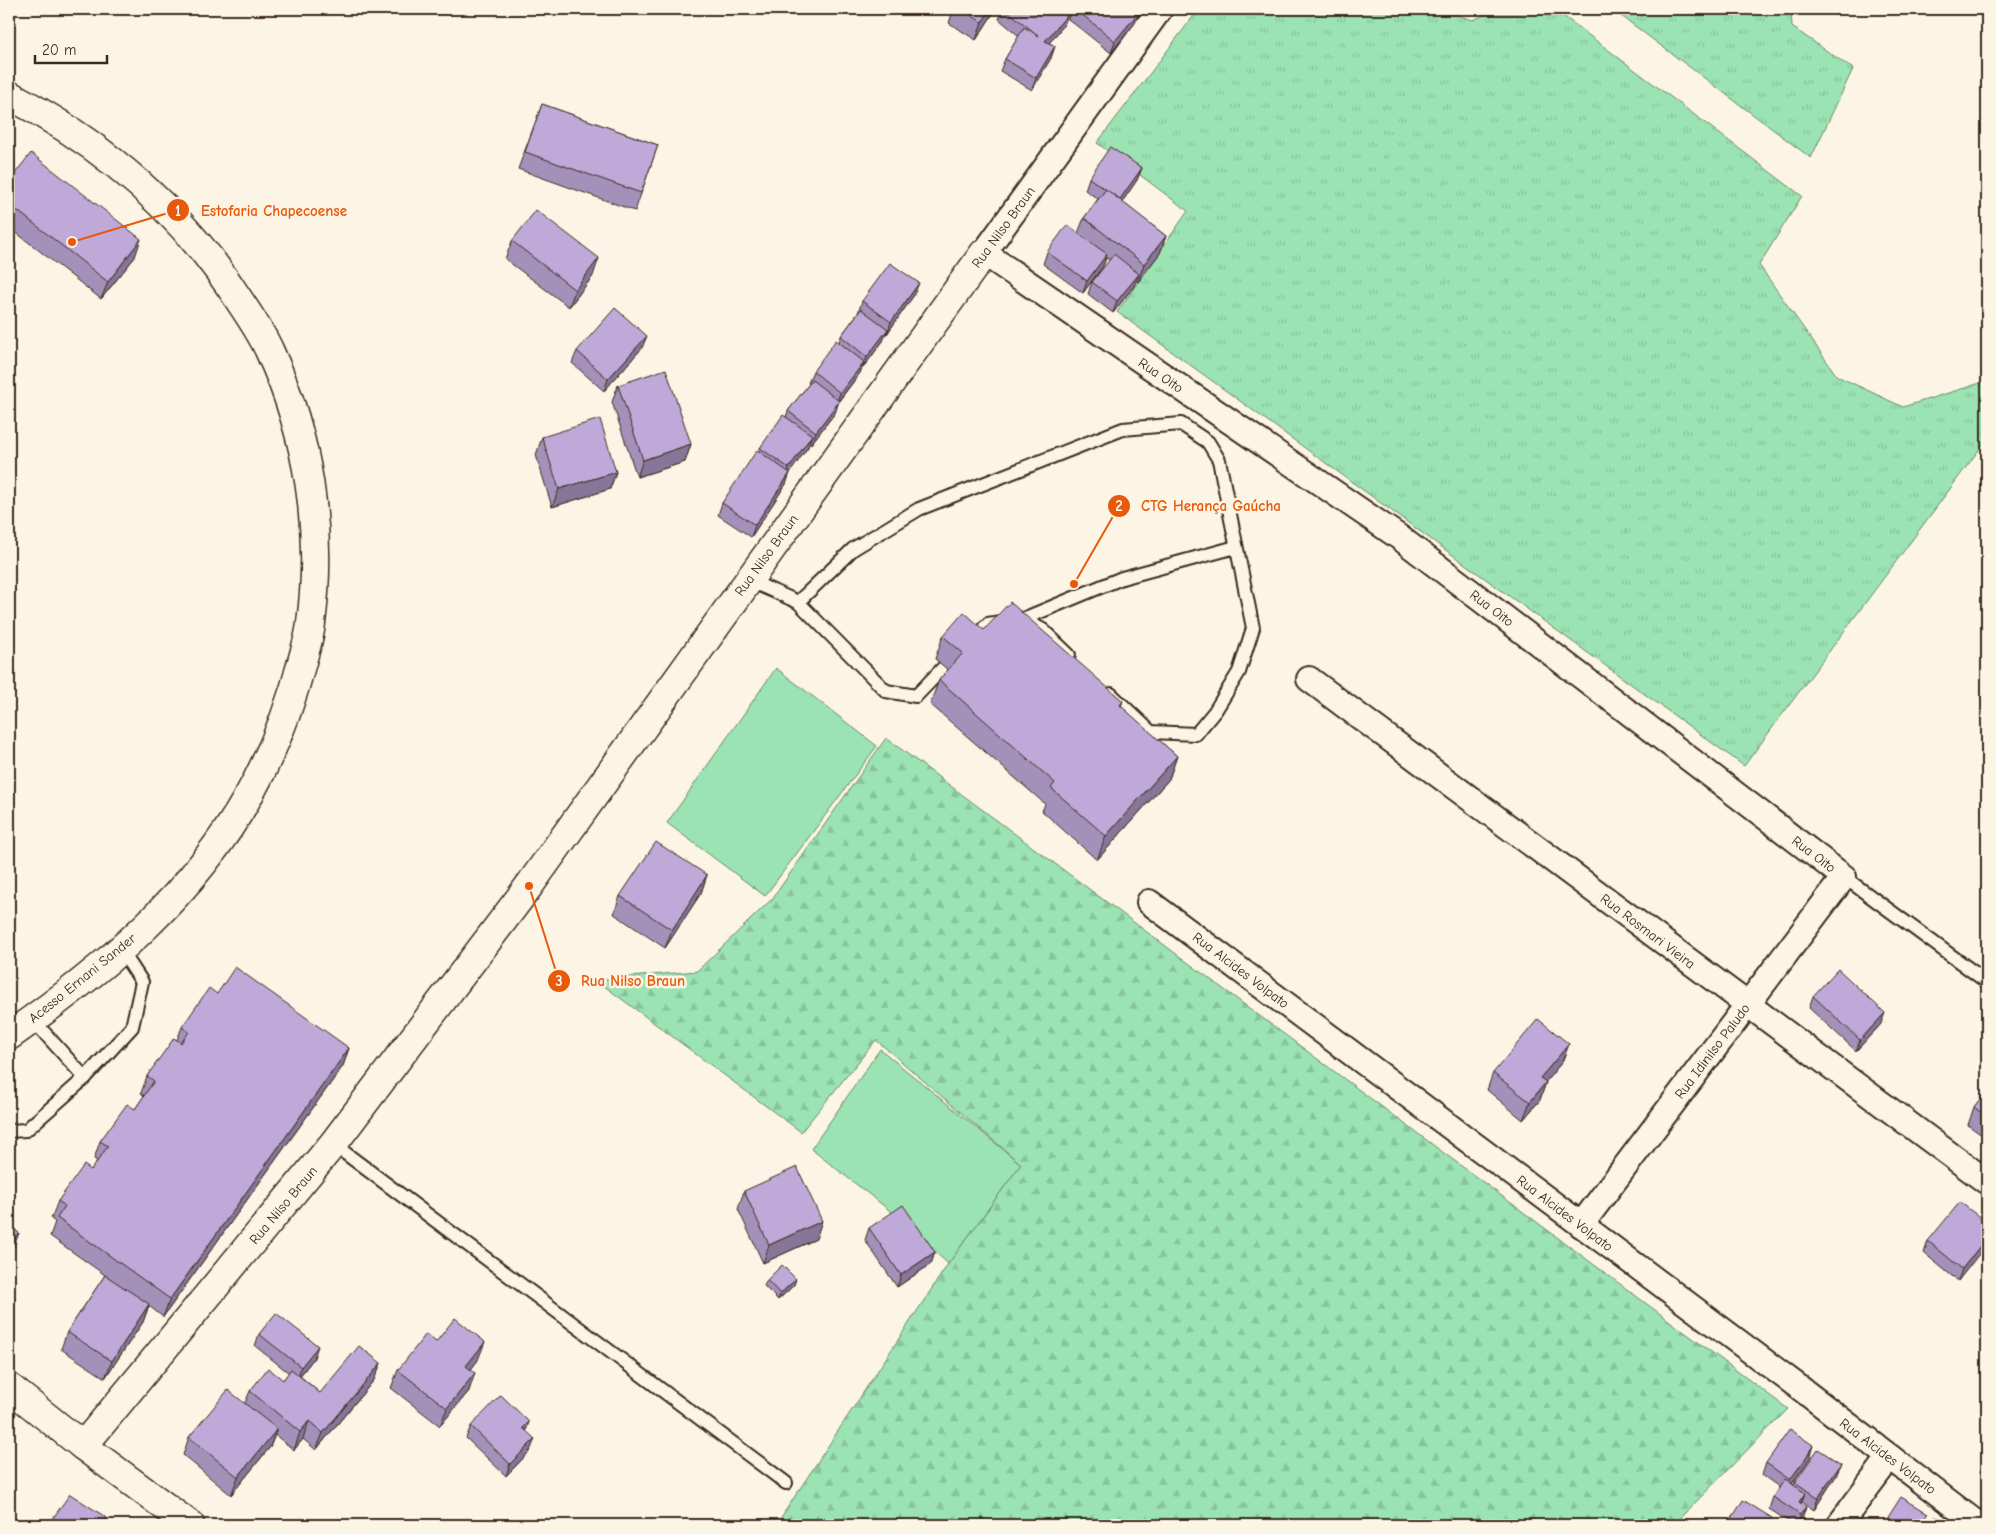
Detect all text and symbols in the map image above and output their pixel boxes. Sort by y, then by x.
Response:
scale bar [35,32,108,64]
text: 20 m [42,41,76,59]
street label: Rua Nilso Braun [968,183,1039,271]
callout: Estofaria Chapecoense [166,195,357,225]
text: 1 [175,202,181,220]
text: Estofaria Chapecoense [201,202,347,220]
street label: Rua Oito [1135,354,1186,397]
callout: CTG Herança Gaúcha [1107,491,1291,521]
text: 2 [1115,497,1123,515]
text: CTG Herança Gaúcha [1141,497,1281,515]
street label: Rua Nilso Braun [731,511,802,599]
street label: Rua Oito [1466,586,1517,630]
street label: Rua Oito [1788,832,1839,876]
street label: Rua Rosmari Vieira [1597,890,1698,973]
street label: Rua Alcides Volpato [1189,929,1292,1012]
street label: Acesso Ernani Sander [25,930,140,1027]
callout: Rua Nilso Braun [546,966,695,996]
text: 3 [555,972,563,990]
text: Rua Nilso Braun [581,972,685,990]
street label: Rua Idinilso Paludo [1671,1000,1754,1102]
street label: Rua Nilso Braun [246,1163,321,1248]
street label: Rua Alcides Volpato [1513,1172,1616,1255]
street label: Rua Alcides Volpato [1836,1415,1939,1498]

